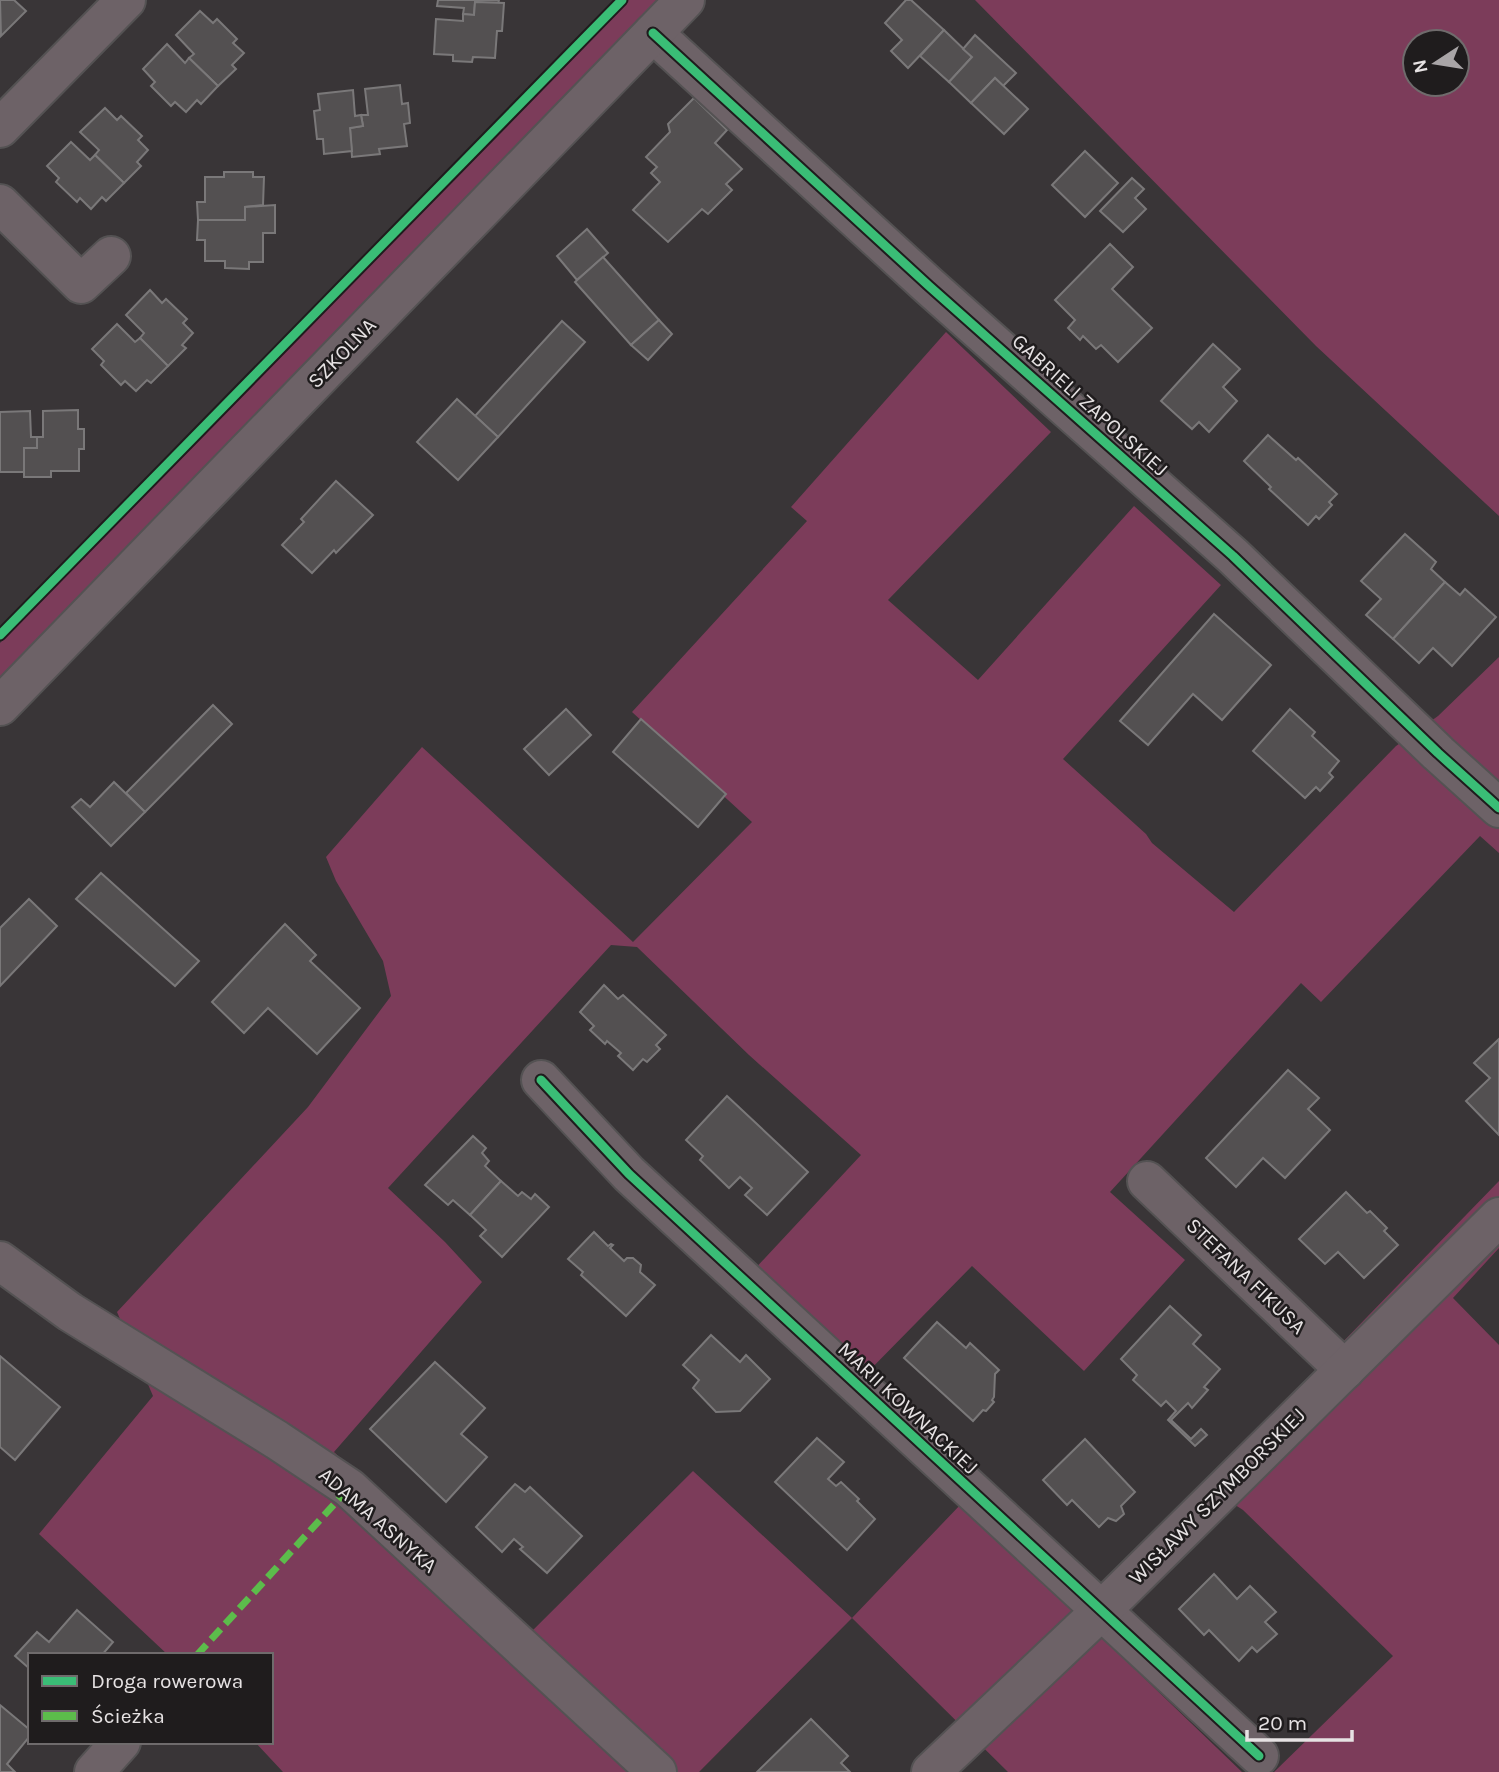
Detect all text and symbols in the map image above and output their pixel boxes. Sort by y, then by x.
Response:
north arrow [1401,28,1471,98]
text: N [1408,57,1433,75]
street label: SZKOLNA [303,313,381,393]
street label: GABRIELI ZAPOLSKIEJ [1007,329,1173,481]
street label: STEFANA FIKUSA [1181,1213,1311,1339]
street label: MARII KOWNACKIEJ [833,1337,983,1479]
street label: WISŁAWY SZYMBORSKIEJ [1124,1403,1310,1589]
street label: ADAMA ASNYKA [314,1462,442,1578]
legend [28,1653,273,1744]
text: Droga rowerowa [91,1669,243,1693]
scale bar [1247,1698,1352,1742]
text: Ścieżka [91,1704,165,1728]
text: 20 m [1258,1711,1307,1735]

